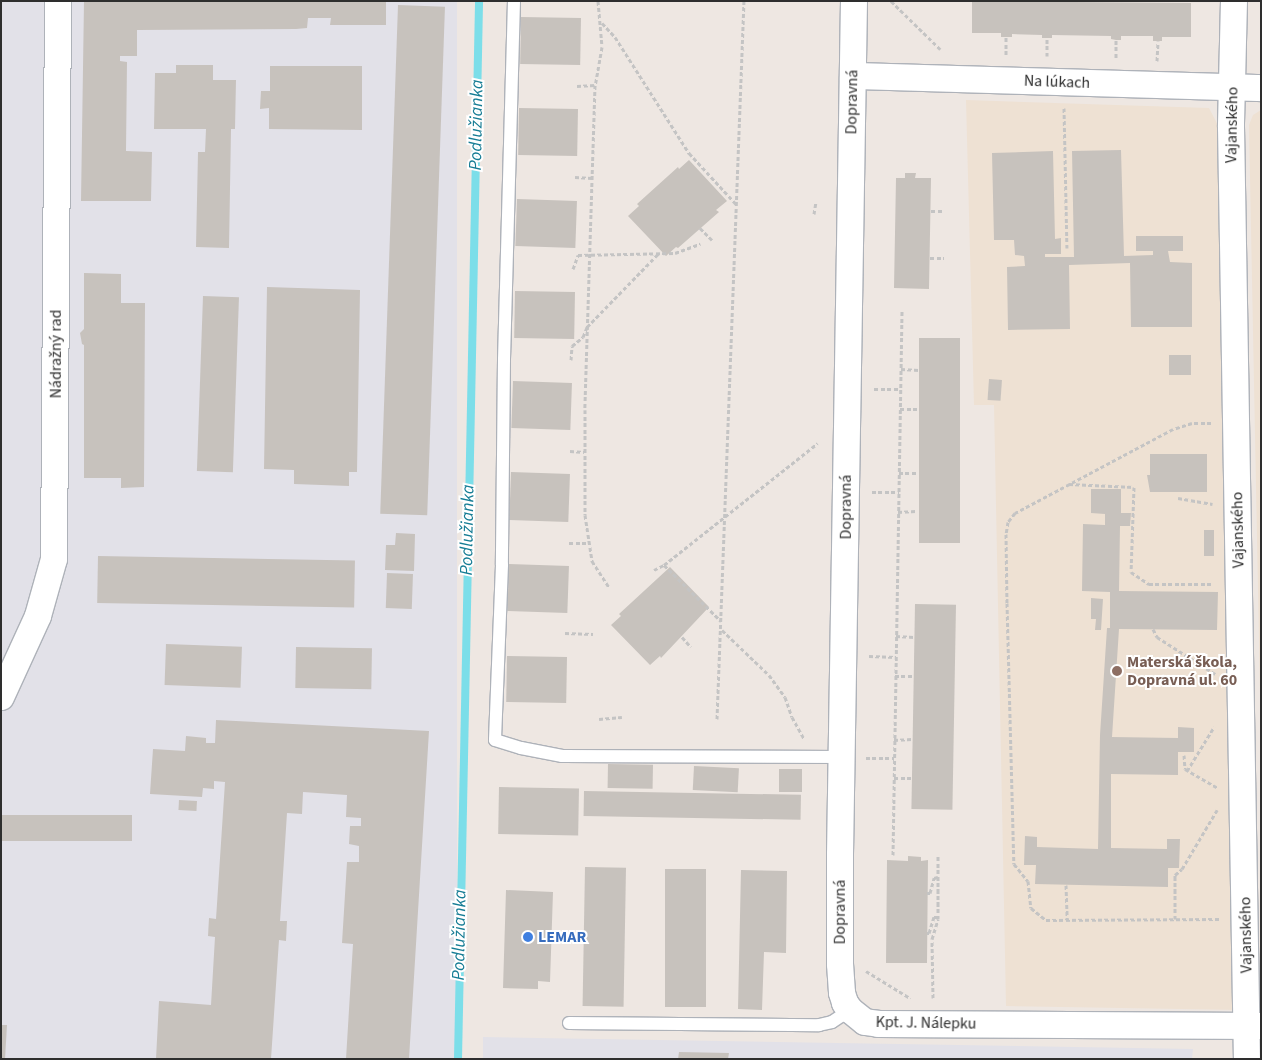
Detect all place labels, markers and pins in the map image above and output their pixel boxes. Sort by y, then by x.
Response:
place label: Materská škola, Dopravná ul. 60 [1127,652,1237,690]
marker: Materská škola, Dopravná ul. 60 [1111,665,1123,677]
place label: LEMAR [538,927,586,947]
marker: LEMAR [522,931,534,943]

